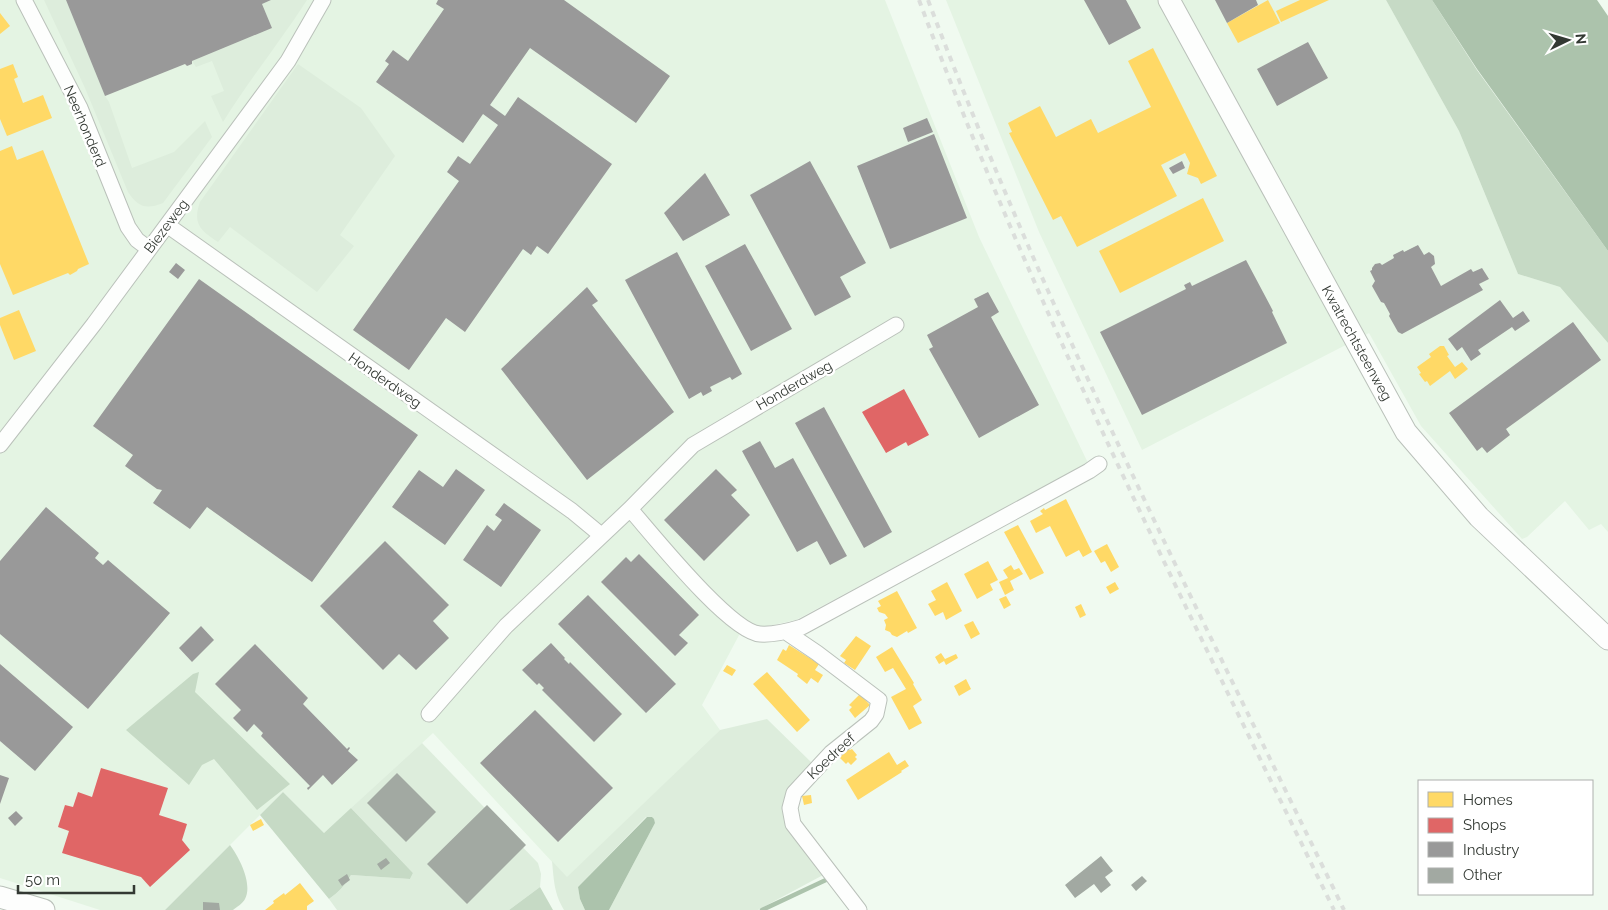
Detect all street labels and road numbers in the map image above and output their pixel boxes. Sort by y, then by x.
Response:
street label: Neerhonderd [61,83,109,169]
street label: Biezeweg [141,196,191,256]
street label: Kwatrechtsteenweg [1319,283,1395,403]
street label: Honderdweg [346,349,424,411]
street label: Honderdweg [753,357,835,413]
street label: Koedreef [804,729,859,782]

